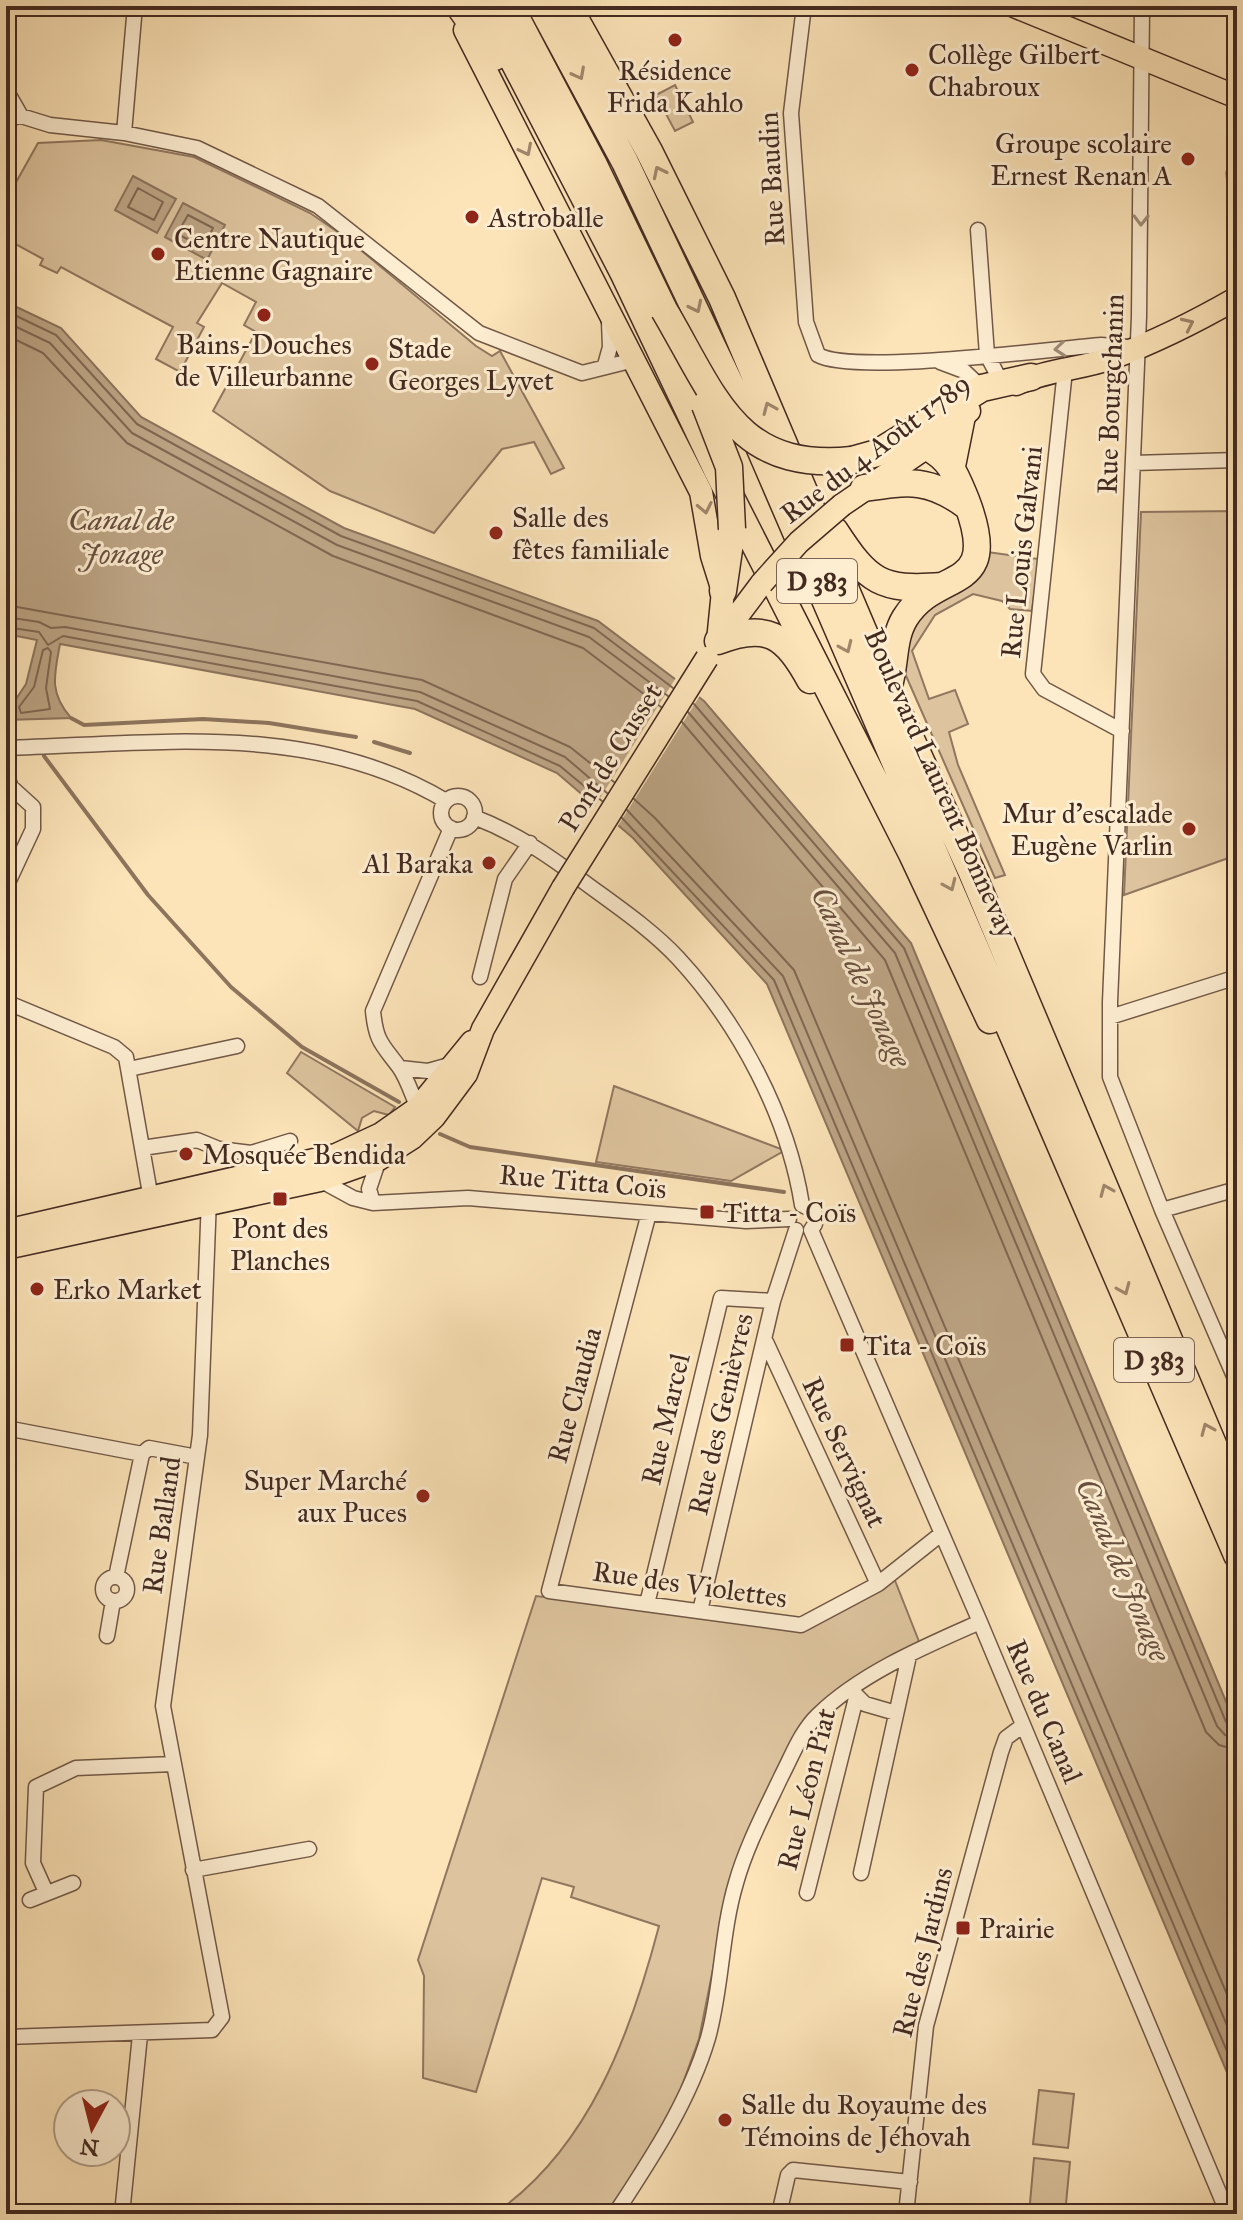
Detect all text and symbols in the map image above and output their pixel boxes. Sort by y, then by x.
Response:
marker: Résidence Frida Kahlo [666,31,684,49]
place label: Collège Gilbert Chabroux [928,37,1100,104]
place label: Résidence Frida Kahlo [607,53,743,120]
marker: Collège Gilbert Chabroux [903,61,921,79]
one-way arrow [569,66,584,81]
street label: Rue Baudin [751,111,792,247]
place label: Groupe scolaire Ernest Renan A [990,126,1172,193]
one-way arrow [517,142,532,157]
marker: Groupe scolaire Ernest Renan A [1179,150,1197,168]
one-way arrow [653,166,669,180]
place label: Astroballe [487,200,604,235]
marker: Astroballe [463,208,481,226]
one-way arrow [1132,214,1150,227]
place label: Centre Nautique Etienne Gagnaire [174,221,373,288]
marker: Centre Nautique Etienne Gagnaire [149,245,167,263]
street label: Rue Bourgchanin [1090,293,1131,495]
one-way arrow [686,298,701,313]
marker: Bains-Douches de Villeurbanne [255,306,273,324]
one-way arrow [1180,318,1194,334]
place label: Bains-Douches de Villeurbanne [175,327,353,394]
place label: Stade Georges Lyvet [388,331,554,398]
one-way arrow [1053,340,1066,357]
marker: Stade Georges Lyvet [363,355,381,373]
street label: Rue du 4 Août 1789 [774,366,977,531]
one-way arrow [763,401,779,416]
street label: Rue Louis Galvani [993,444,1050,660]
place label: Salle des fêtes familiale [512,500,669,567]
one-way arrow [696,500,713,514]
water label: Canal de Jonage [68,502,175,572]
marker: Salle des fêtes familiale [487,524,505,542]
road number: D 383 [777,559,857,603]
street label: Boulevard Laurent Bonnevay [856,623,1025,944]
one-way arrow [836,639,852,653]
street label: Pont de Cusset [551,677,670,838]
place label: Mur d'escalade Eugène Varlin [1002,796,1173,863]
marker: Mur d'escalade Eugène Varlin [1180,820,1198,838]
place label: Al Baraka [362,846,473,881]
marker: Al Baraka [480,854,498,872]
one-way arrow [941,877,957,891]
water label: Canal de Jonage [803,881,919,1074]
place label: Mosquée Bendida [202,1137,406,1172]
marker: Mosquée Bendida [177,1145,195,1163]
street label: Rue Titta Coïs [498,1157,668,1206]
one-way arrow [1099,1184,1115,1198]
marker: Pont des Planches [271,1190,289,1208]
place label: Titta - Coïs [723,1195,856,1230]
marker: Titta - Coïs [698,1203,716,1221]
place label: Pont des Planches [230,1211,330,1278]
place label: Erko Market [53,1272,202,1307]
marker: Erko Market [28,1280,46,1298]
one-way arrow [1114,1281,1130,1295]
street label: Rue des Genièvres [680,1310,761,1518]
street label: Rue Claudia [540,1323,609,1467]
place label: Tita - Coïs [863,1328,986,1363]
marker: Tita - Coïs [838,1336,856,1354]
road number: D 383 [1114,1338,1194,1382]
street label: Rue Marcel [633,1349,698,1488]
street label: Rue Servignat [794,1371,895,1533]
one-way arrow [1200,1423,1216,1438]
street label: Rue Balland [135,1454,188,1596]
place label: Super Marché aux Puces [244,1463,407,1530]
water label: Canal de Jonage [1068,1473,1178,1668]
marker: Super Marché aux Puces [414,1487,432,1505]
street label: Rue des Violettes [590,1554,789,1615]
street label: Rue du Canal [999,1634,1091,1789]
street label: Rue Léon Piat [770,1705,843,1874]
street label: Rue des Jardins [884,1863,961,2041]
place label: Prairie [979,1911,1055,1946]
marker: Prairie [954,1919,972,1937]
place label: Salle du Royaume des Témoins de Jéhovah [741,2087,987,2154]
north arrow [52,2088,132,2168]
marker: Salle du Royaume des Témoins de Jéhovah [716,2111,734,2129]
text: N [78,2133,101,2162]

